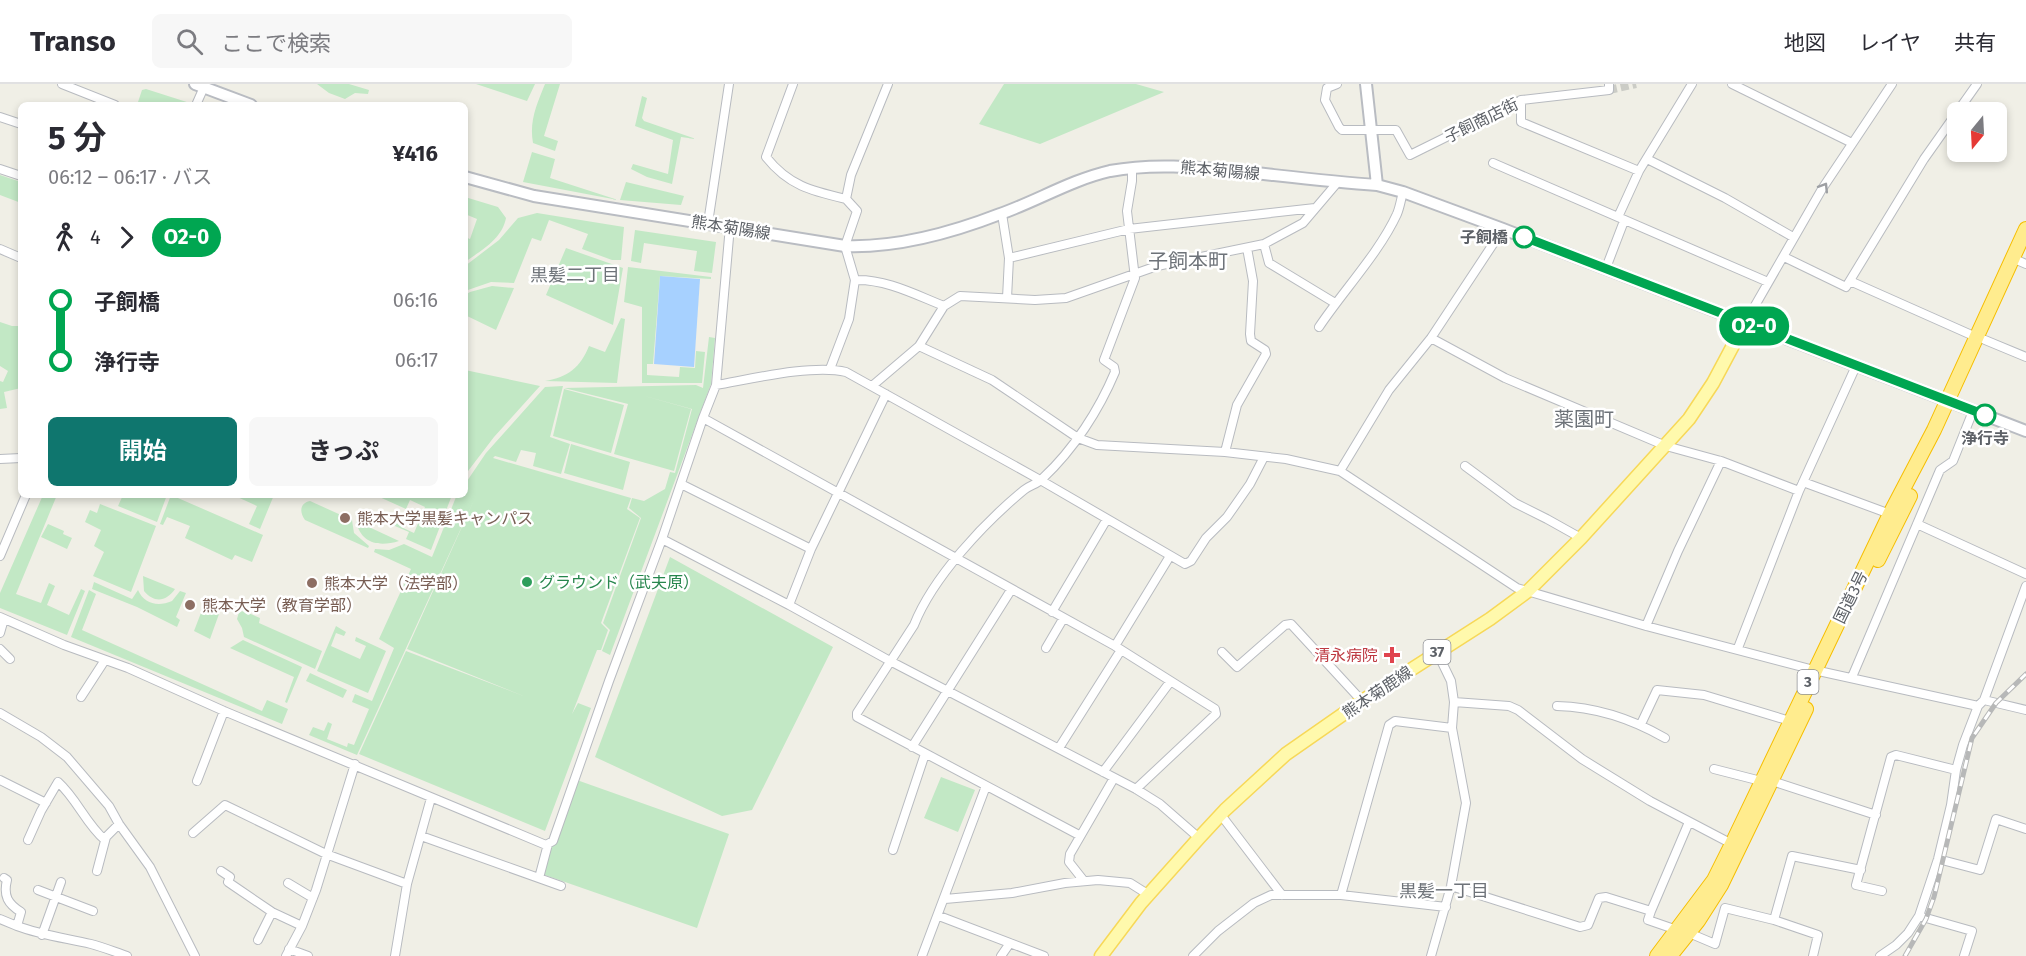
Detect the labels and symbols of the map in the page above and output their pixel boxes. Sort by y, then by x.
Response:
street label: 子飼商店街 [1441,94,1521,147]
north arrow [1947,102,2007,162]
street label: 熊本菊陽線 [1179,158,1261,183]
one-way arrow [1817,183,1829,193]
street label: 熊本菊陽線 [690,212,772,243]
marker: 子飼橋 [1513,226,1535,248]
place label: 子飼橋 [1460,228,1508,247]
district label: 子飼本町 [1148,249,1228,273]
district label: 黒髪二丁目 [530,264,620,286]
line badge: O2-0 [1712,306,1796,346]
marker: 浄行寺 [1974,404,1996,426]
district label: 薬園町 [1554,407,1614,431]
place label: 浄行寺 [1961,429,2009,448]
place label: 熊本大学黒髪キャンパス [357,509,533,528]
marker: 熊本大学黒髪キャンパス [338,511,352,525]
street label: 国道3号 [1830,568,1871,627]
place label: グラウンド（武夫原） [539,573,699,592]
place label: 熊本大学（法学部） [324,574,468,593]
marker: グラウンド（武夫原） [520,575,534,589]
marker: 熊本大学（法学部） [305,576,319,590]
place label: 熊本大学（教育学部） [202,596,362,615]
marker: 熊本大学（教育学部） [183,598,197,612]
road number: 37 [1424,640,1450,664]
place label: 清永病院 [1314,646,1378,665]
marker: 清永病院 [1383,646,1401,664]
street label: 熊本菊鹿線 [1339,662,1416,723]
road number: 3 [1798,670,1818,694]
district label: 黒髪一丁目 [1399,880,1489,902]

